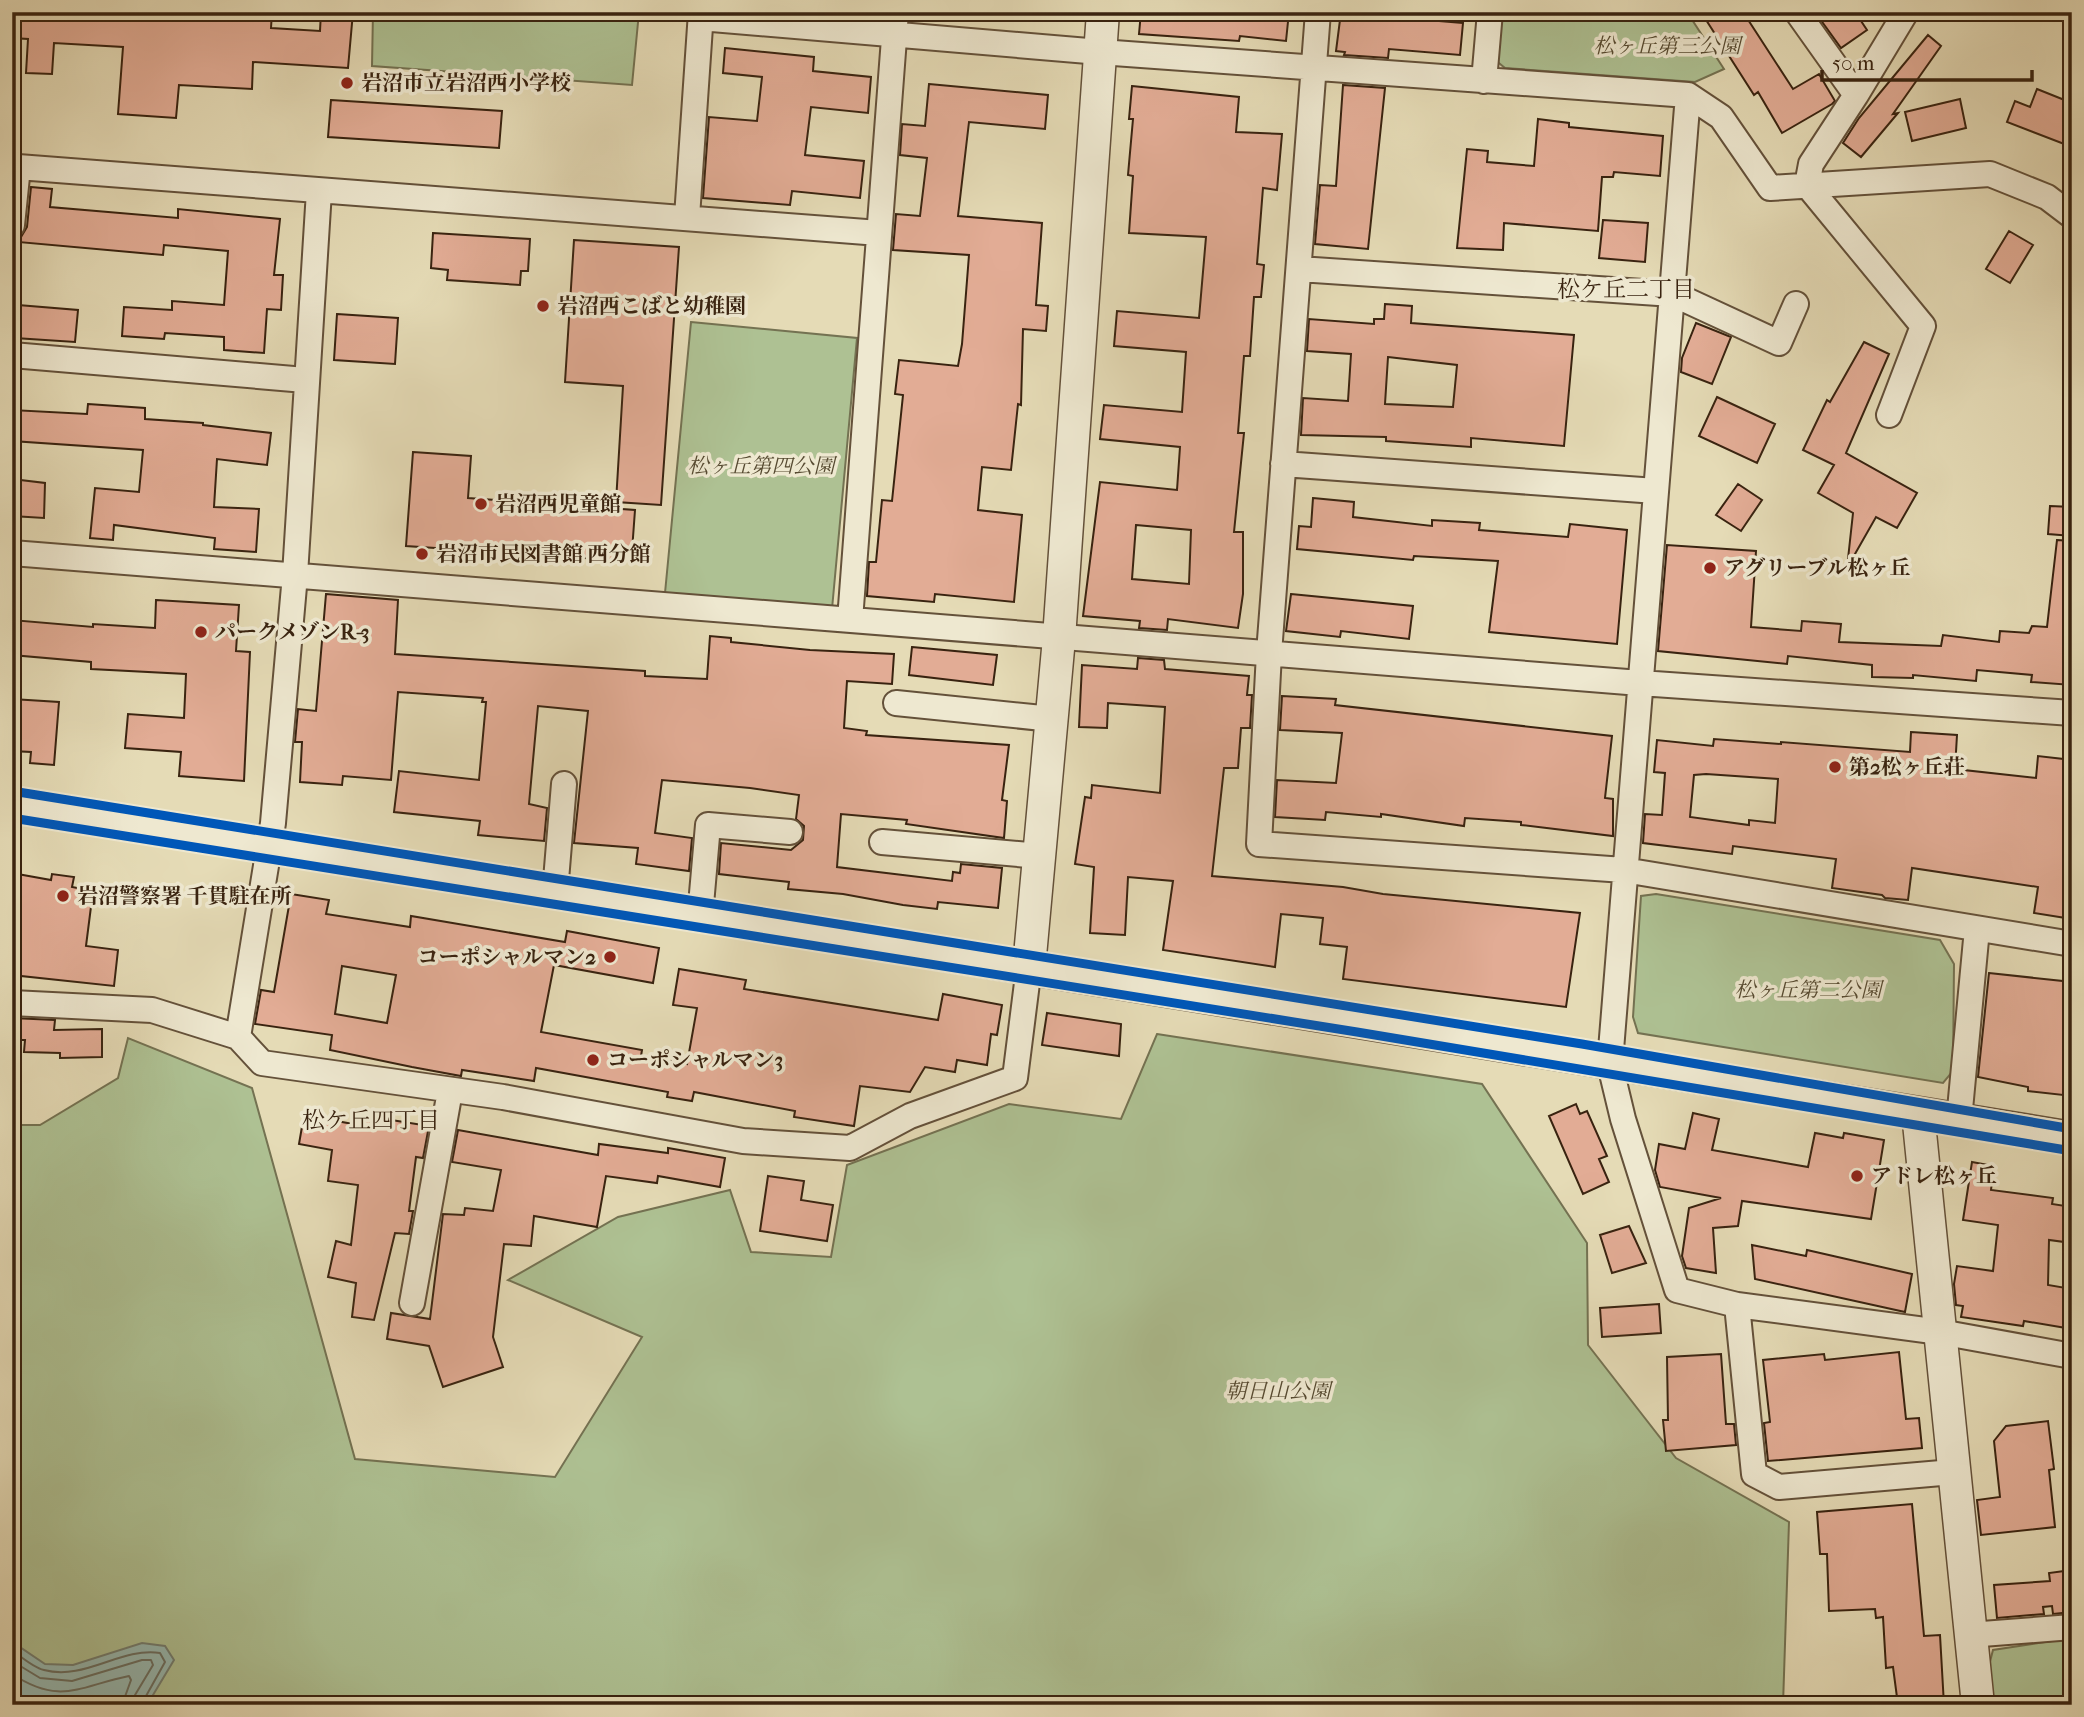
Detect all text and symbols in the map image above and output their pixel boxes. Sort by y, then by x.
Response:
park label: 松ヶ丘第三公園 [1594,34,1743,58]
scale bar [1822,38,2032,82]
text: 50 m [1832,51,1875,75]
place label: 岩沼市立岩沼西小学校 [361,71,571,95]
marker: 岩沼市立岩沼西小学校 [339,75,355,91]
district label: 松ケ丘二丁目 [1557,276,1695,303]
place label: 岩沼西こばと幼稚園 [557,294,746,318]
marker: 岩沼西こばと幼稚園 [535,298,551,314]
park label: 松ヶ丘第四公園 [688,454,837,478]
place label: 岩沼西児童館 [495,492,621,516]
marker: 岩沼西児童館 [473,496,489,512]
place label: 岩沼市民図書館 西分館 [436,542,651,566]
marker: 岩沼市民図書館 西分館 [414,546,430,562]
place label: アグリーブル松ヶ丘 [1724,556,1910,580]
marker: アグリーブル松ヶ丘 [1702,560,1718,576]
place label: パークメゾンR-3 [215,620,369,644]
marker: パークメゾンR-3 [193,624,209,640]
place label: 第2松ヶ丘荘 [1849,755,1965,779]
marker: 第2松ヶ丘荘 [1827,759,1843,775]
place label: 岩沼警察署 千貫駐在所 [77,884,292,908]
marker: 岩沼警察署 千貫駐在所 [55,888,71,904]
place label: コーポシャルマン2 [418,945,596,969]
marker: コーポシャルマン2 [602,949,618,965]
park label: 松ヶ丘第二公園 [1735,978,1884,1002]
place label: コーポシャルマン3 [607,1048,783,1072]
marker: コーポシャルマン3 [585,1052,601,1068]
district label: 松ケ丘四丁目 [302,1107,440,1134]
place label: アドレ松ヶ丘 [1871,1164,1997,1188]
marker: アドレ松ヶ丘 [1849,1168,1865,1184]
park label: 朝日山公園 [1226,1379,1333,1403]

